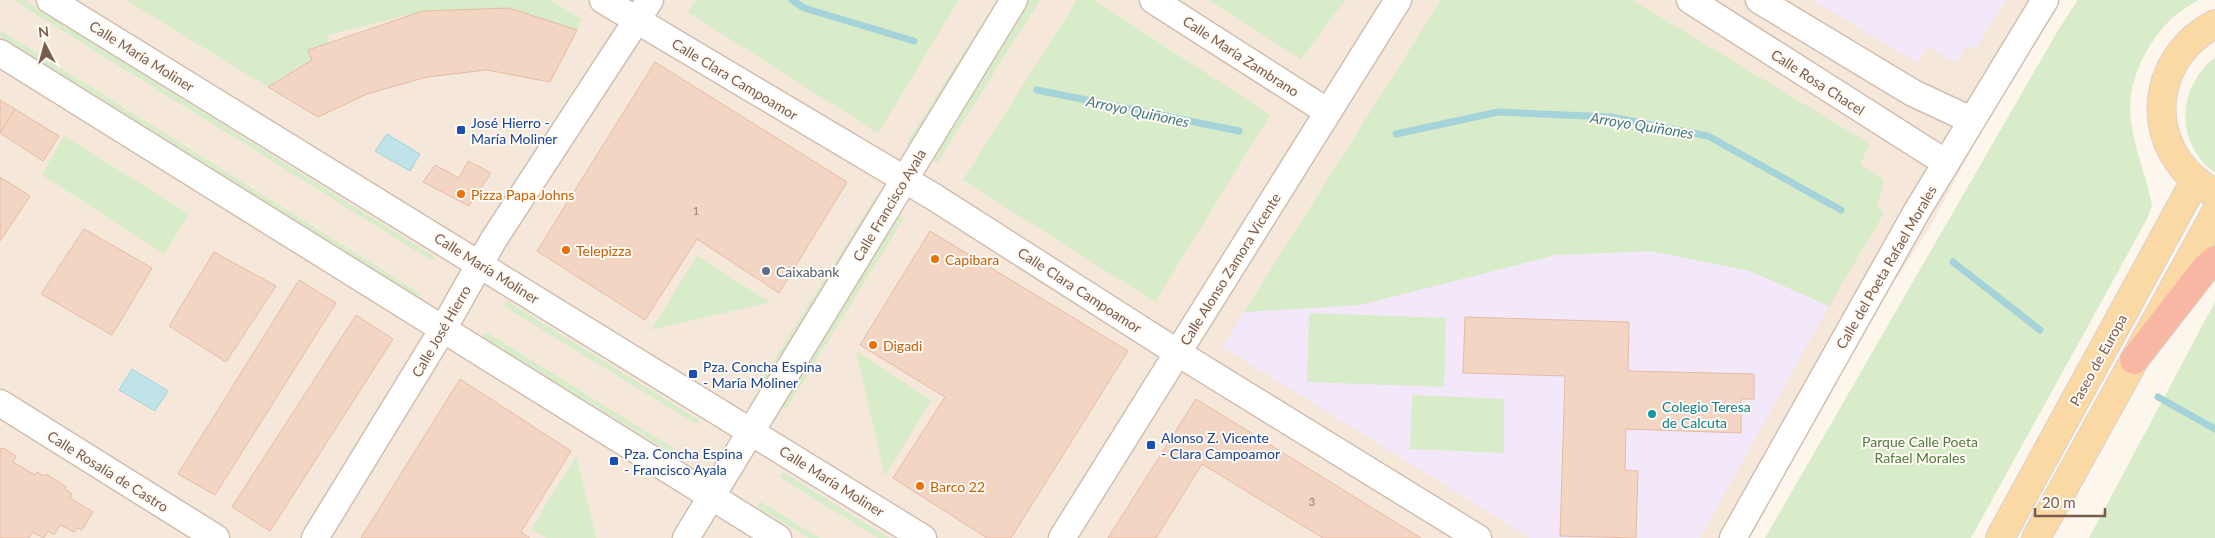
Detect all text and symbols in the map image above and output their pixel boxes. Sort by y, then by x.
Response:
street label: Calle María Zambrano [1180,12,1302,100]
street label: Calle María Moliner [86,17,198,95]
north arrow [20,20,70,70]
text: N [37,23,50,41]
street label: Calle Clara Campoamor [669,35,801,123]
street label: Calle Rosa Chacel [1768,45,1868,119]
water label: Arroyo Quiñones [1084,91,1191,131]
water label: Arroyo Quiñones [1588,108,1695,142]
place label: José Hierro - María Moliner [471,114,557,147]
marker: José Hierro - María Moliner [455,124,467,136]
street label: Calle Francisco Ayala [849,146,929,264]
street label: Calle del Poeta Rafael Morales [1832,182,1940,352]
place label: Pizza Papa Johns [471,186,574,203]
marker: Pizza Papa Johns [455,188,467,200]
street label: Calle Alonso Zamora Vicente [1176,190,1284,348]
house number: 1 [693,204,699,217]
street label: Calle María Moliner [431,229,543,307]
place label: Telepizza [576,242,632,259]
marker: Telepizza [560,244,572,256]
street label: Calle Clara Campoamor [1015,244,1145,336]
place label: Capibara [945,251,999,268]
marker: Capibara [929,253,941,265]
place label: Caixabank [776,263,840,280]
marker: Caixabank [760,265,772,277]
street label: Calle José Hierro [408,282,474,380]
street label: Paseo de Europa [2066,311,2130,409]
place label: Digadi [883,337,922,354]
marker: Digadi [867,339,879,351]
place label: Pza. Concha Espina - María Moliner [703,358,822,391]
marker: Pza. Concha Espina - María Moliner [687,368,699,380]
place label: Colegio Teresa de Calcuta [1662,398,1751,431]
marker: Colegio Teresa de Calcuta [1646,408,1658,420]
street label: Calle Rosalía de Castro [44,427,172,515]
place label: Alonso Z. Vicente - Clara Campoamor [1161,429,1280,462]
park label: Parque Calle Poeta Rafael Morales [1862,433,1978,466]
marker: Alonso Z. Vicente - Clara Campoamor [1145,439,1157,451]
street label: Calle María Moliner [776,442,888,520]
place label: Pza. Concha Espina - Francisco Ayala [624,445,743,478]
marker: Pza. Concha Espina - Francisco Ayala [608,455,620,467]
place label: Barco 22 [930,478,985,495]
marker: Barco 22 [914,480,926,492]
scale bar [2035,486,2105,518]
text: 20 m [2042,493,2076,511]
house number: 3 [1309,495,1315,508]

